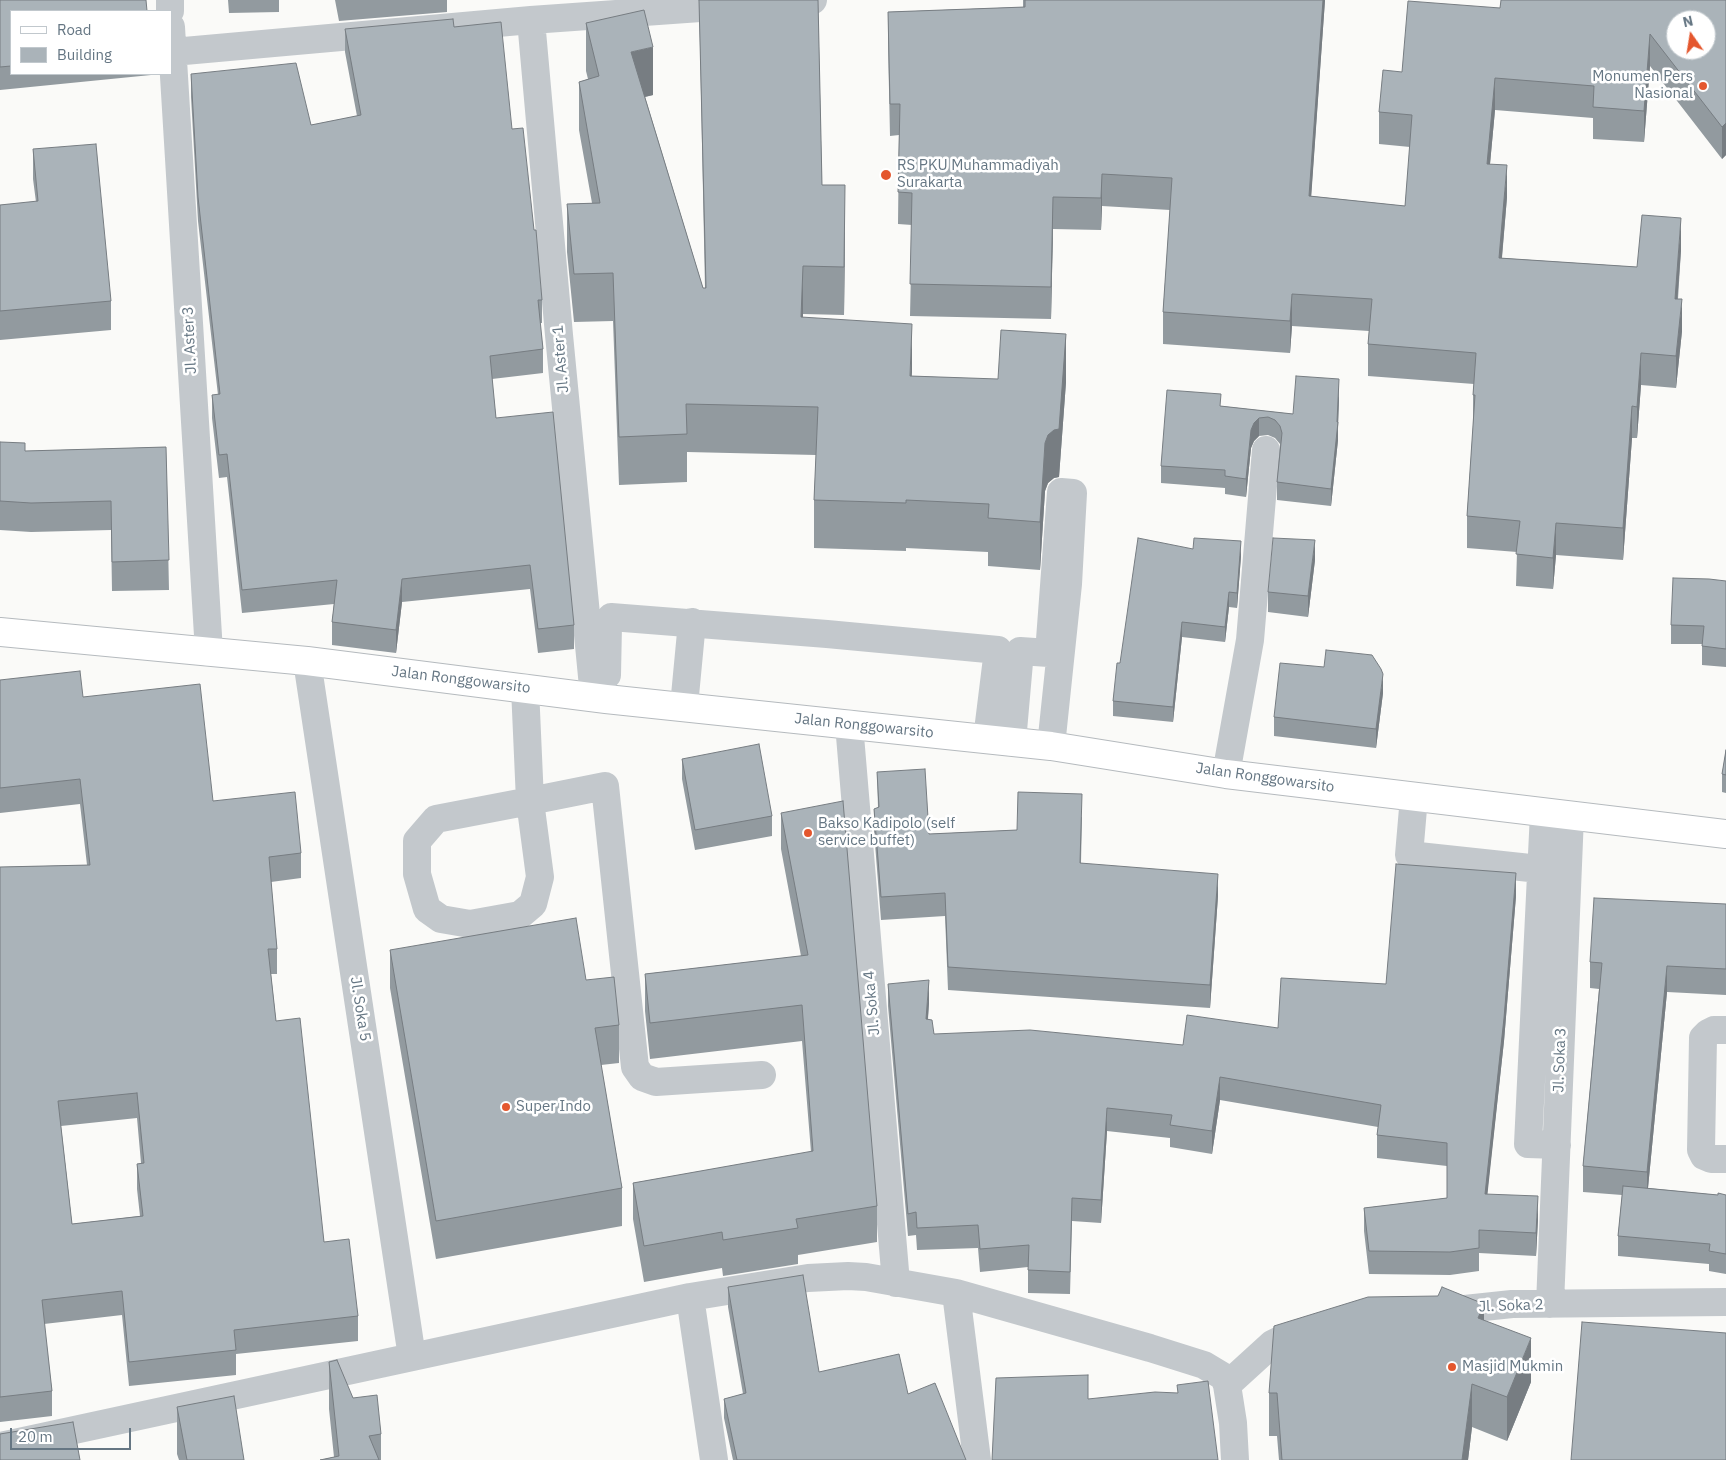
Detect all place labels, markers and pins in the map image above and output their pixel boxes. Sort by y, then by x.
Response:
place label: Monumen Pers Nasional [1592,68,1693,103]
marker: Monumen Pers Nasional [1697,80,1709,92]
place label: RS PKU Muhammadiyah Surakarta [897,157,1059,192]
marker: RS PKU Muhammadiyah Surakarta [879,168,893,182]
place label: Bakso Kadipolo (self service buffet) [818,815,955,850]
marker: Bakso Kadipolo (self service buffet) [802,827,814,839]
place label: Super Indo [516,1098,591,1116]
marker: Super Indo [500,1101,512,1113]
place label: Masjid Mukmin [1462,1358,1563,1376]
marker: Masjid Mukmin [1446,1361,1458,1373]

